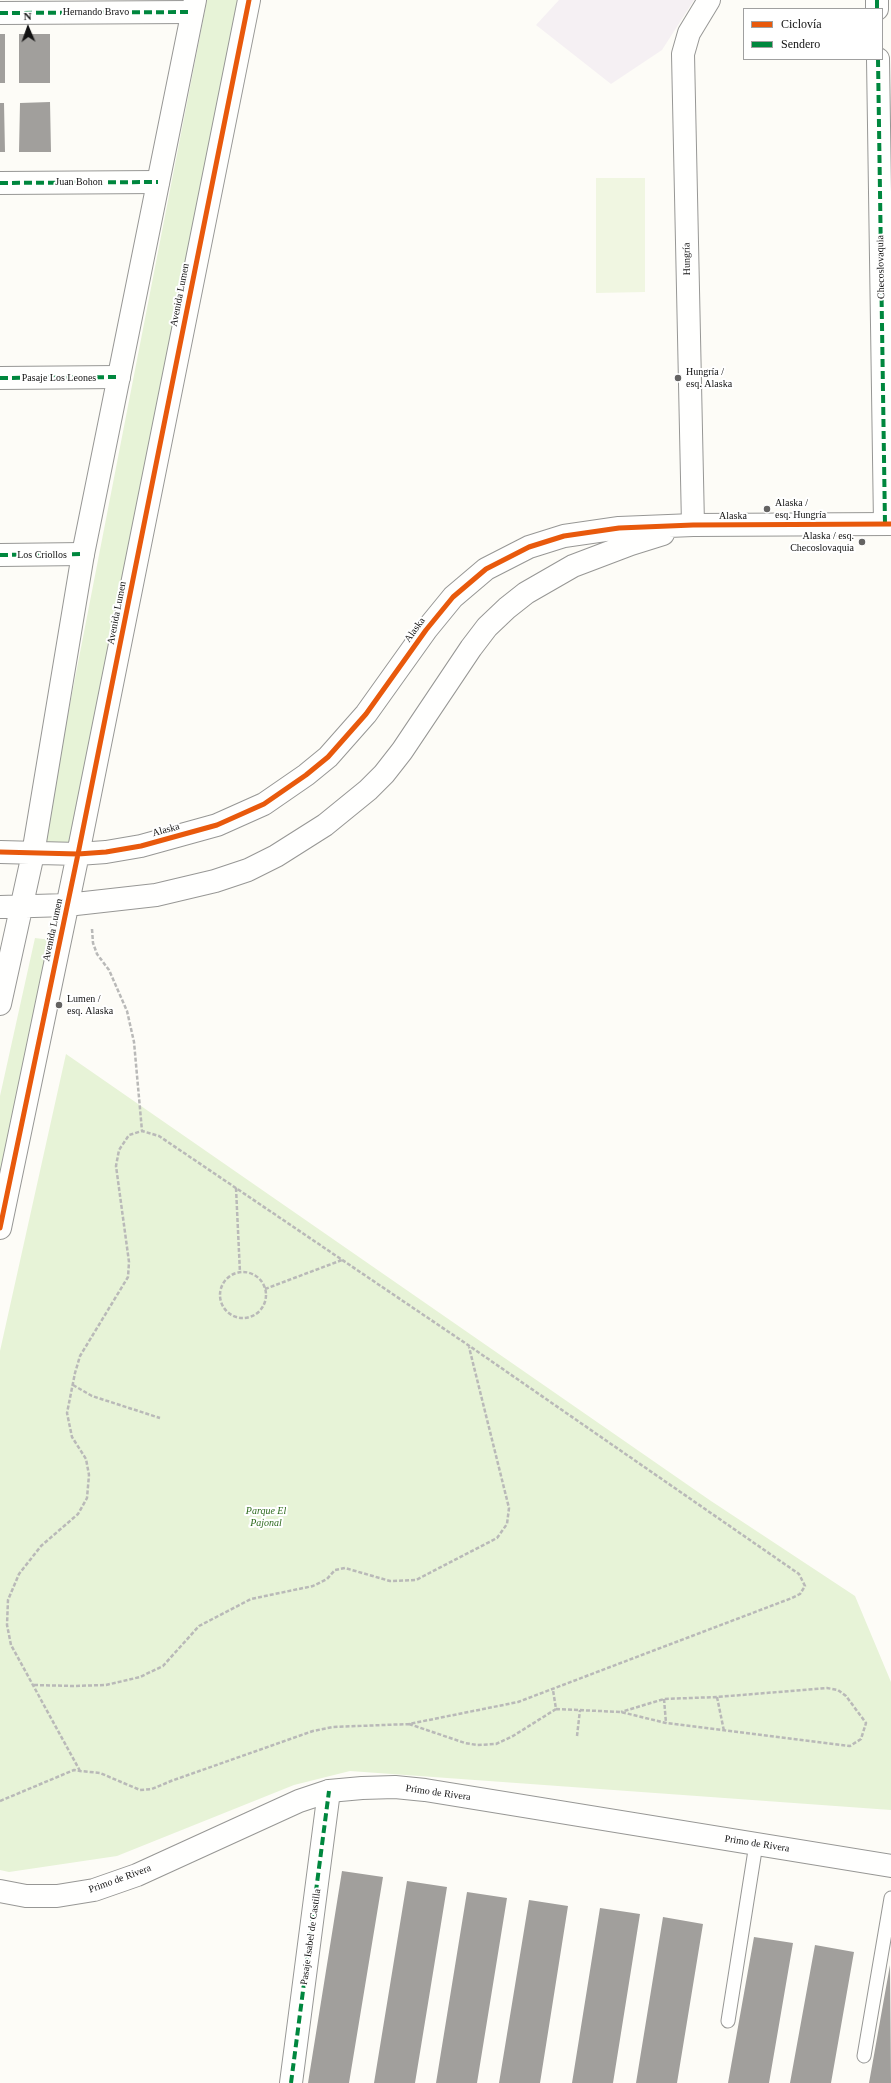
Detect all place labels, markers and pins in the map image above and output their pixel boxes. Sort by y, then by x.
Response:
place label: Hungría / esq. Alaska [686,366,732,390]
marker: Hungría / esq. Alaska [673,373,683,383]
place label: Alaska / esq. Hungría [775,497,826,520]
marker: Alaska / esq. Hungría [762,504,772,514]
place label: Alaska / esq. Checoslovaquia [790,530,854,554]
marker: Alaska / esq. Checoslovaquia [857,537,867,547]
place label: Lumen / esq. Alaska [67,993,113,1016]
marker: Lumen / esq. Alaska [54,1000,64,1010]

